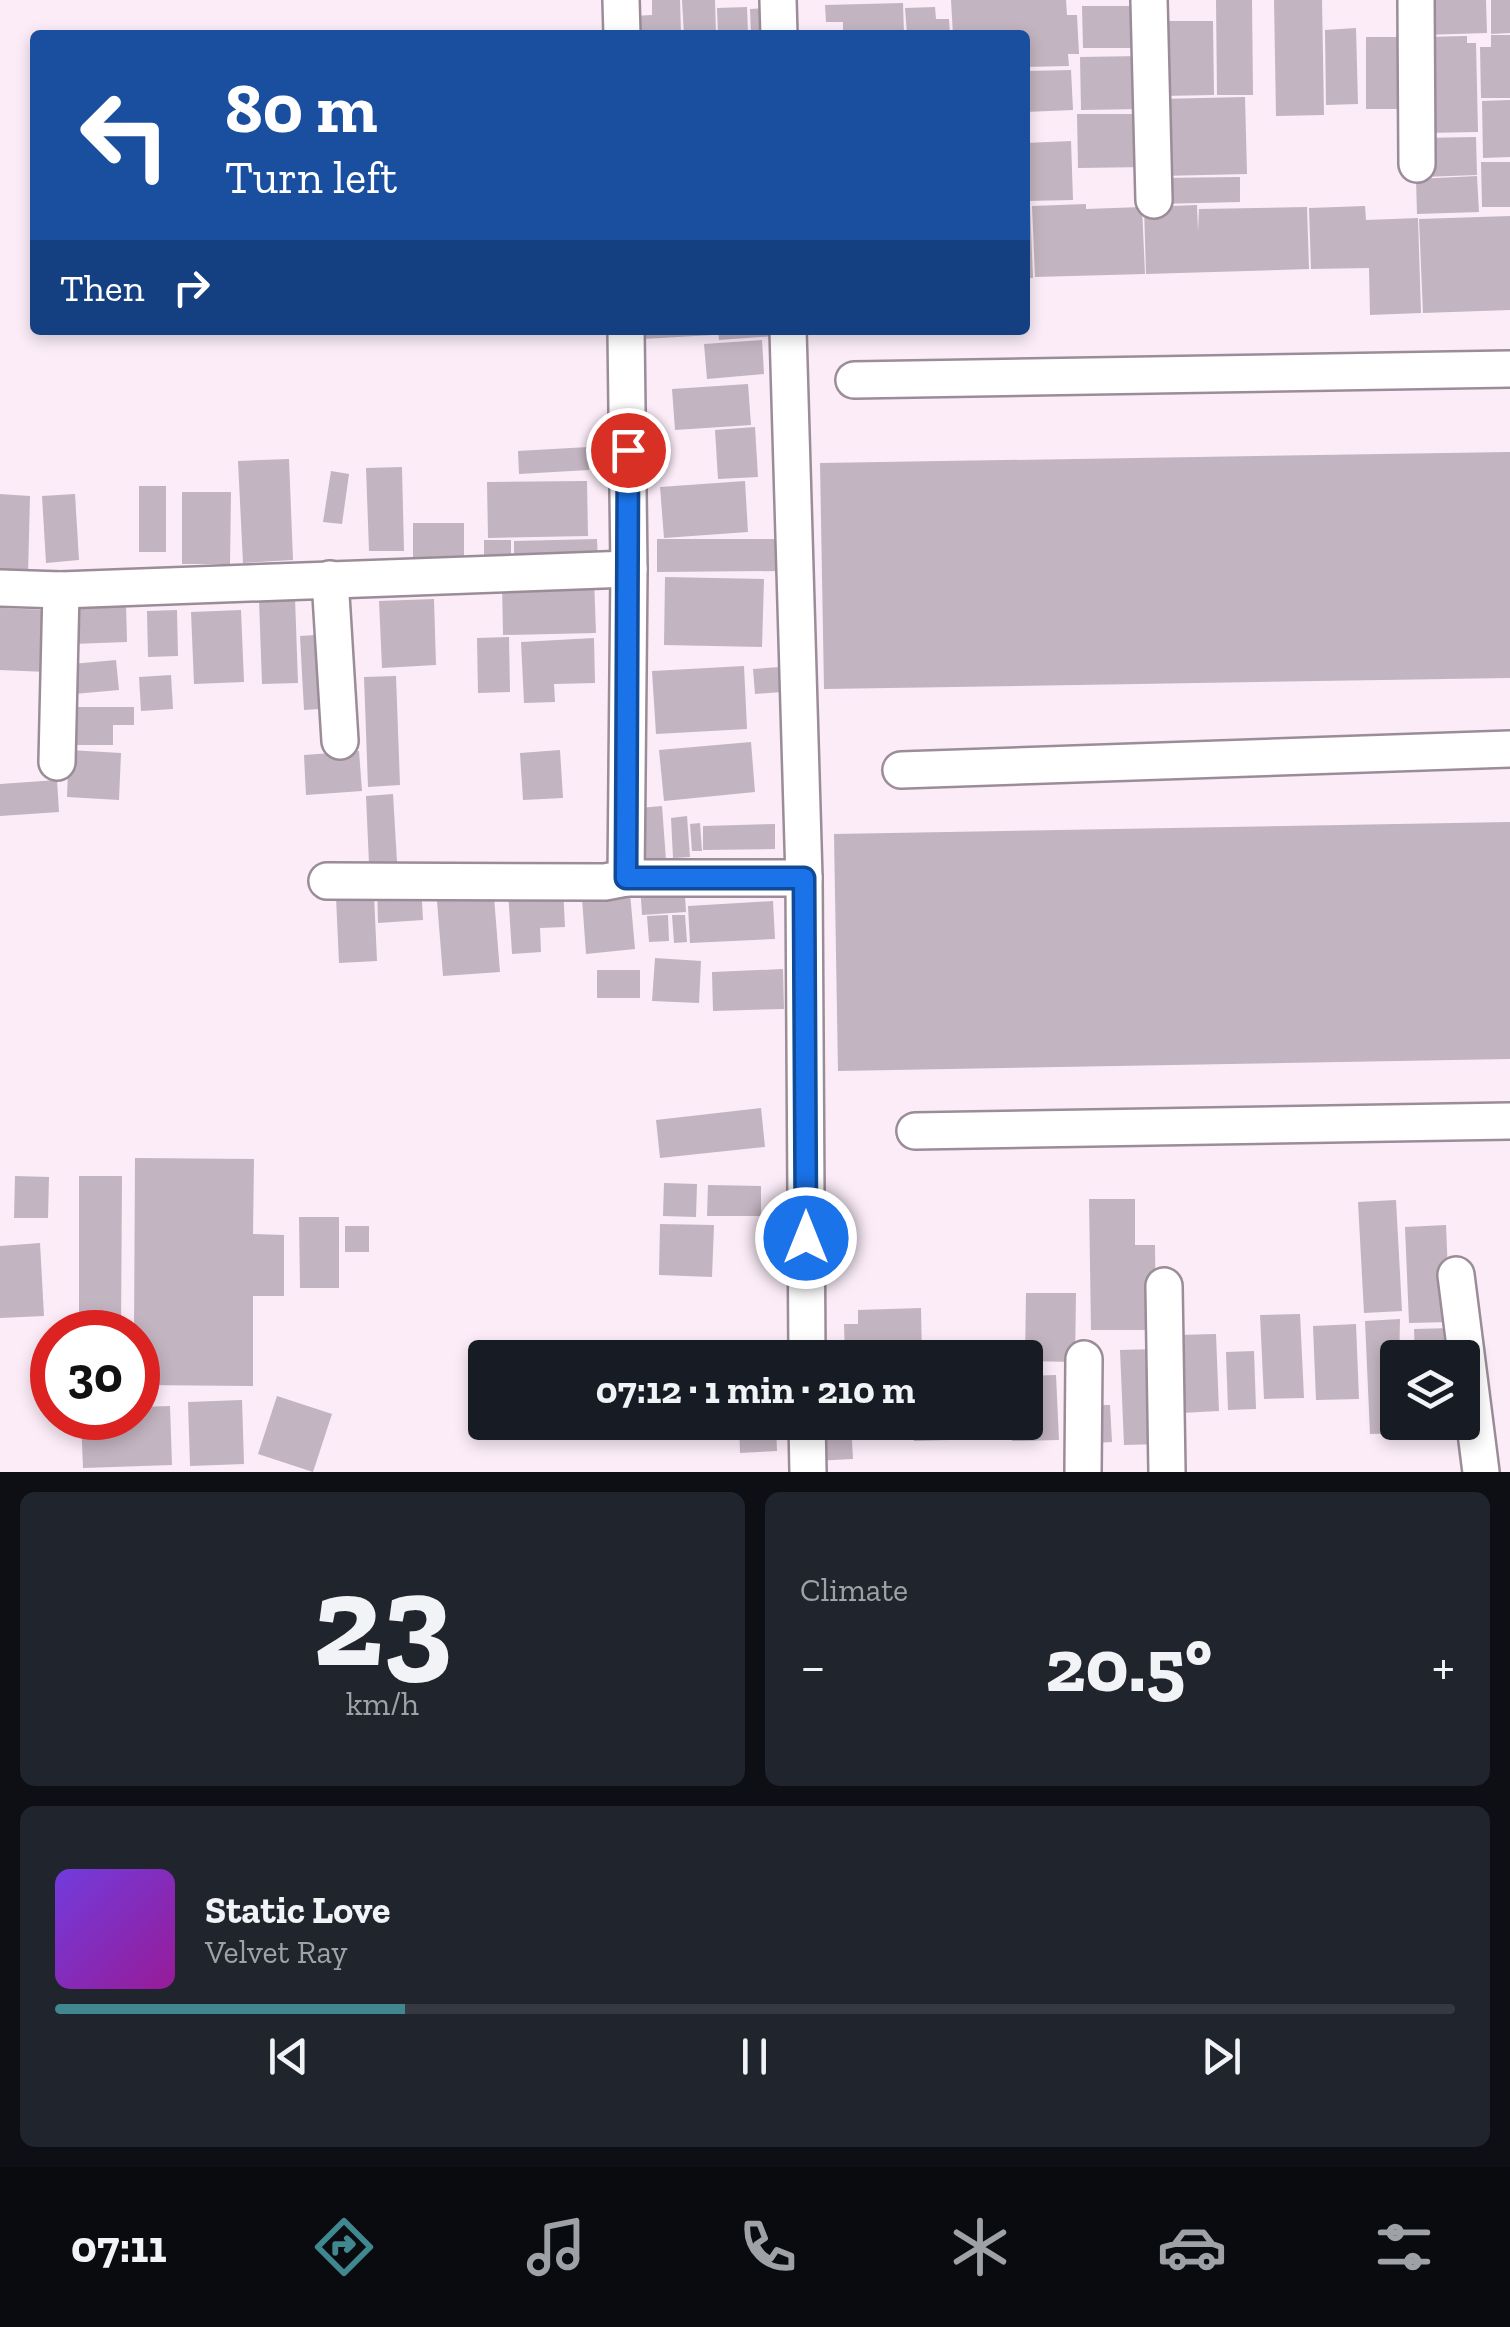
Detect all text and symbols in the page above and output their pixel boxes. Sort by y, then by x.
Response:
text: 80 m [225,66,377,150]
icon: left [60,70,190,200]
text: Turn left [225,151,397,205]
icon: right [164,260,219,315]
text: Then [60,265,144,311]
pin [586,408,671,493]
icon: arrive [601,423,656,478]
position arrow [754,1186,858,1290]
speed limit sign: 30 [30,1310,160,1440]
map controls [1380,1340,1480,1440]
button: layers [1380,1340,1480,1440]
text: 07:12 · 1 min · 210 m [596,1367,915,1413]
text: 23 [313,1542,452,1698]
text: Climate [800,1571,908,1609]
text: 20.5° [1045,1620,1212,1710]
text: − [800,1633,826,1699]
text: + [1432,1633,1455,1699]
text: km/h [346,1685,419,1723]
text: Static Love [205,1887,390,1933]
text: Velvet Ray [205,1933,348,1971]
icon: previous [261,2029,316,2084]
icon: pause [727,2029,782,2084]
icon: next [1194,2029,1249,2084]
icon: directions [309,2212,379,2282]
icon: music [521,2212,591,2282]
icon: phone [733,2212,803,2282]
icon: climate [945,2212,1015,2282]
icon: car [1157,2212,1227,2282]
icon: filters [1369,2212,1439,2282]
text: 07:11 [71,2220,167,2274]

